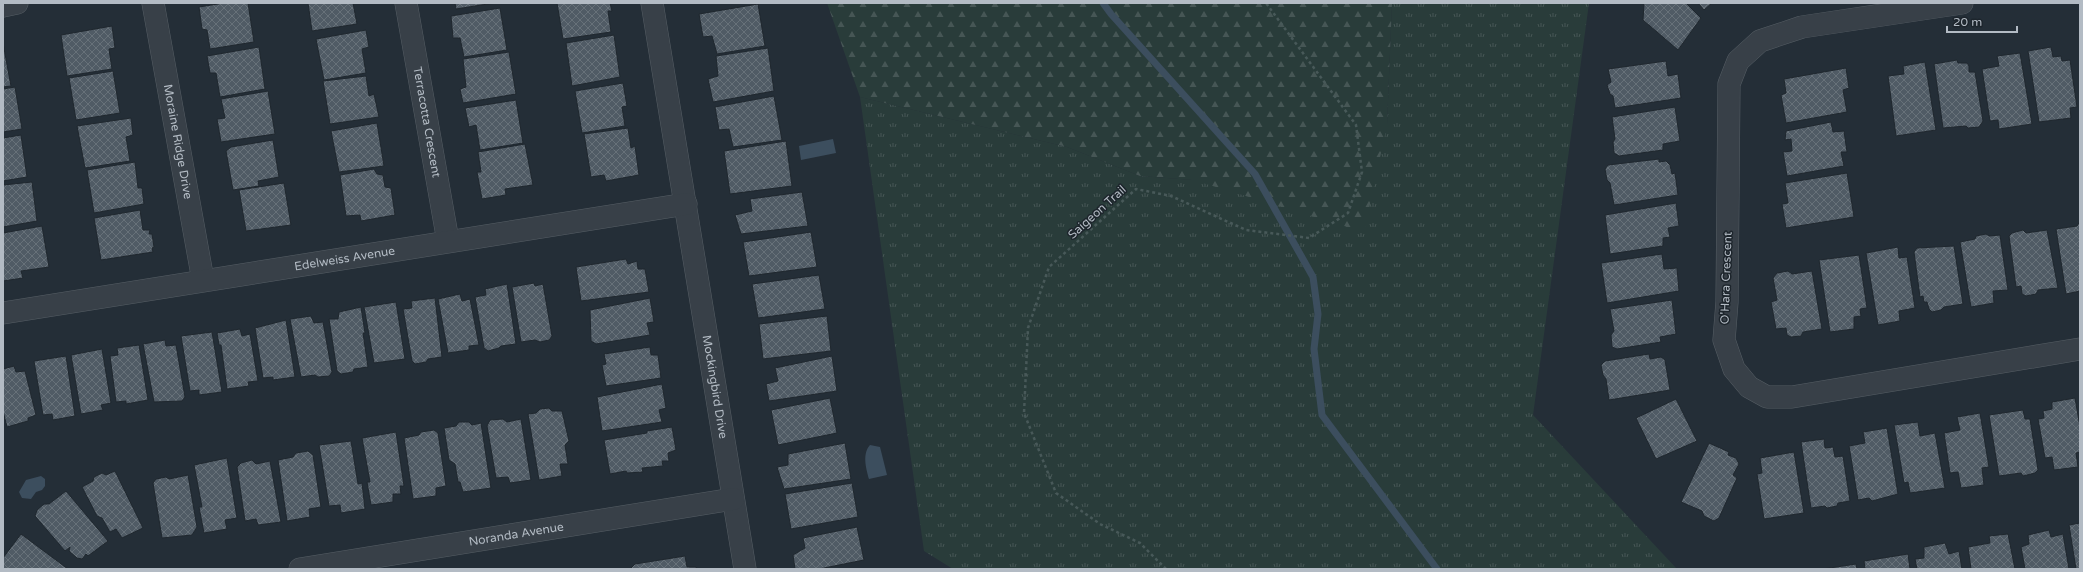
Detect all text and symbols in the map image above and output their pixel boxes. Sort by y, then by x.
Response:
scale bar [1947,8,2017,34]
text: 20 m [1953,15,1982,29]
street label: Terracotta Crescent [410,66,444,179]
street label: Moraine Ridge Drive [161,83,195,201]
street label: Saigeon Trail [1065,182,1129,242]
street label: O'Hara Crescent [1717,231,1735,325]
street label: Edelweiss Avenue [293,244,396,273]
street label: Mockingbird Drive [700,334,731,440]
street label: Noranda Avenue [468,519,565,549]

